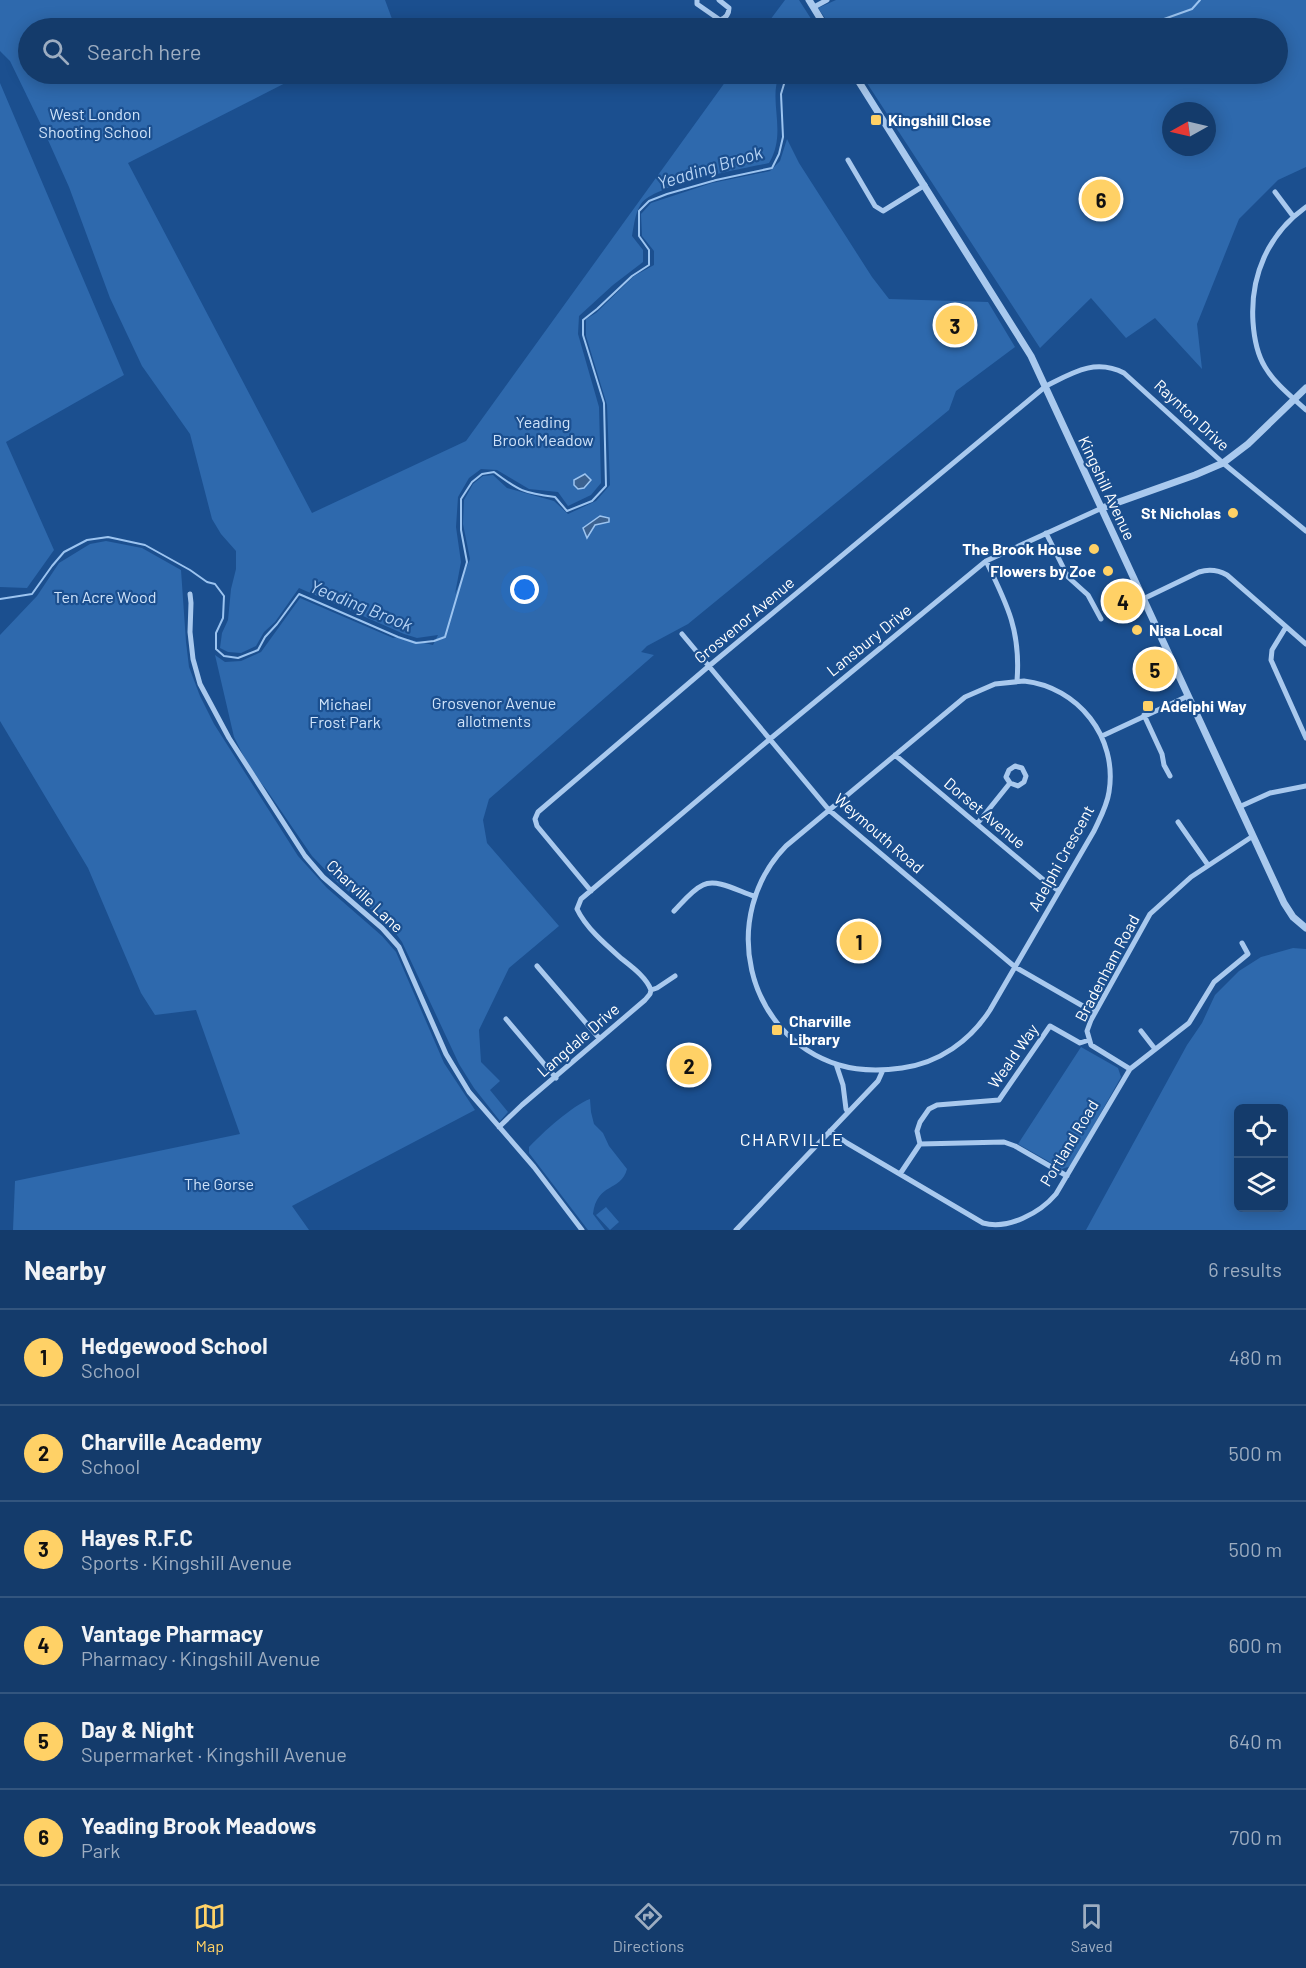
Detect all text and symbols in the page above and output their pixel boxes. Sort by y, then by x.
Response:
search box [18,18,1288,84]
icon: search [39,35,72,68]
text: Search here [87,38,201,64]
north arrow [1162,102,1216,156]
park label: West London Shooting School [39,104,151,141]
place label: Kingshill Close [888,110,991,129]
marker: Kingshill Close [869,113,883,127]
water label: Yeading Brook [654,141,765,193]
pin: 6 [1082,176,1120,222]
pin: 3 [936,302,974,348]
street label: Raynton Drive [1151,375,1234,454]
park label: Yeading Brook Meadow [492,412,594,449]
street label: Kingshill Avenue [1075,433,1140,543]
place label: St Nicholas [1141,503,1221,522]
marker: St Nicholas [1226,506,1240,520]
place label: The Brook House [962,539,1082,558]
marker: The Brook House [1087,542,1101,556]
place label: Flowers by Zoe [990,561,1096,580]
marker: Flowers by Zoe [1101,564,1115,578]
street label: Grosvenor Avenue [690,572,797,667]
water label: Yeading Brook [307,574,416,636]
your location [510,575,539,604]
pin: 4 [1104,578,1142,624]
park label: Ten Acre Wood [53,587,157,606]
street label: Lansbury Drive [823,600,915,680]
place label: Nisa Local [1149,620,1223,639]
marker: Nisa Local [1130,623,1144,637]
pin: 5 [1136,646,1174,692]
park label: Grosvenor Avenue allotments [432,693,556,730]
park label: Michael Frost Park [309,694,381,731]
place label: Adelphi Way [1160,696,1247,715]
marker: Adelphi Way [1141,699,1155,713]
street label: Dorset Avenue [941,773,1030,852]
street label: Weymouth Road [831,789,928,877]
street label: Adelphi Crescent [1024,802,1097,914]
street label: Charville Lane [323,855,408,936]
street label: Bradenham Road [1070,911,1143,1025]
pin: 1 [840,918,878,964]
street label: Langdale Drive [533,999,623,1080]
place label: Charville Library [789,1011,851,1048]
street label: Weald Way [984,1019,1042,1092]
marker: Charville Library [770,1023,784,1037]
pin: 2 [670,1042,708,1088]
street label: Portland Road [1035,1096,1102,1189]
map controls [1234,1104,1288,1212]
button: locate [1234,1104,1288,1158]
district label: CHARVILLE [740,1128,844,1150]
button: layers [1234,1158,1288,1212]
park label: The Gorse [184,1174,254,1193]
text: Nearby [24,1254,106,1285]
text: 6 results [1208,1257,1282,1281]
text: Hedgewood School [81,1332,268,1358]
text: 1 [40,1345,47,1369]
text: 480 m [1229,1345,1282,1369]
text: School [81,1358,140,1382]
text: Charville Academy [81,1428,262,1454]
text: 2 [38,1441,49,1465]
text: 500 m [1229,1441,1282,1465]
text: School [81,1454,140,1478]
text: Hayes R.F.C [81,1524,193,1550]
text: 3 [38,1537,49,1561]
text: 500 m [1229,1537,1282,1561]
text: Sports · Kingshill Avenue [81,1550,292,1574]
text: Vantage Pharmacy [81,1620,263,1646]
text: 4 [37,1633,50,1657]
text: 600 m [1229,1633,1282,1657]
text: Pharmacy · Kingshill Avenue [81,1646,321,1670]
text: Day & Night [81,1716,194,1742]
text: 5 [38,1729,49,1753]
text: 640 m [1229,1729,1282,1753]
text: Supermarket · Kingshill Avenue [81,1742,347,1766]
text: Yeading Brook Meadows [81,1812,316,1838]
text: 6 [38,1825,49,1849]
text: 700 m [1229,1825,1282,1849]
text: Park [81,1838,120,1862]
tab: Map [193,1900,226,1955]
tab: Directions [613,1900,684,1955]
tab: Saved [1071,1900,1113,1955]

